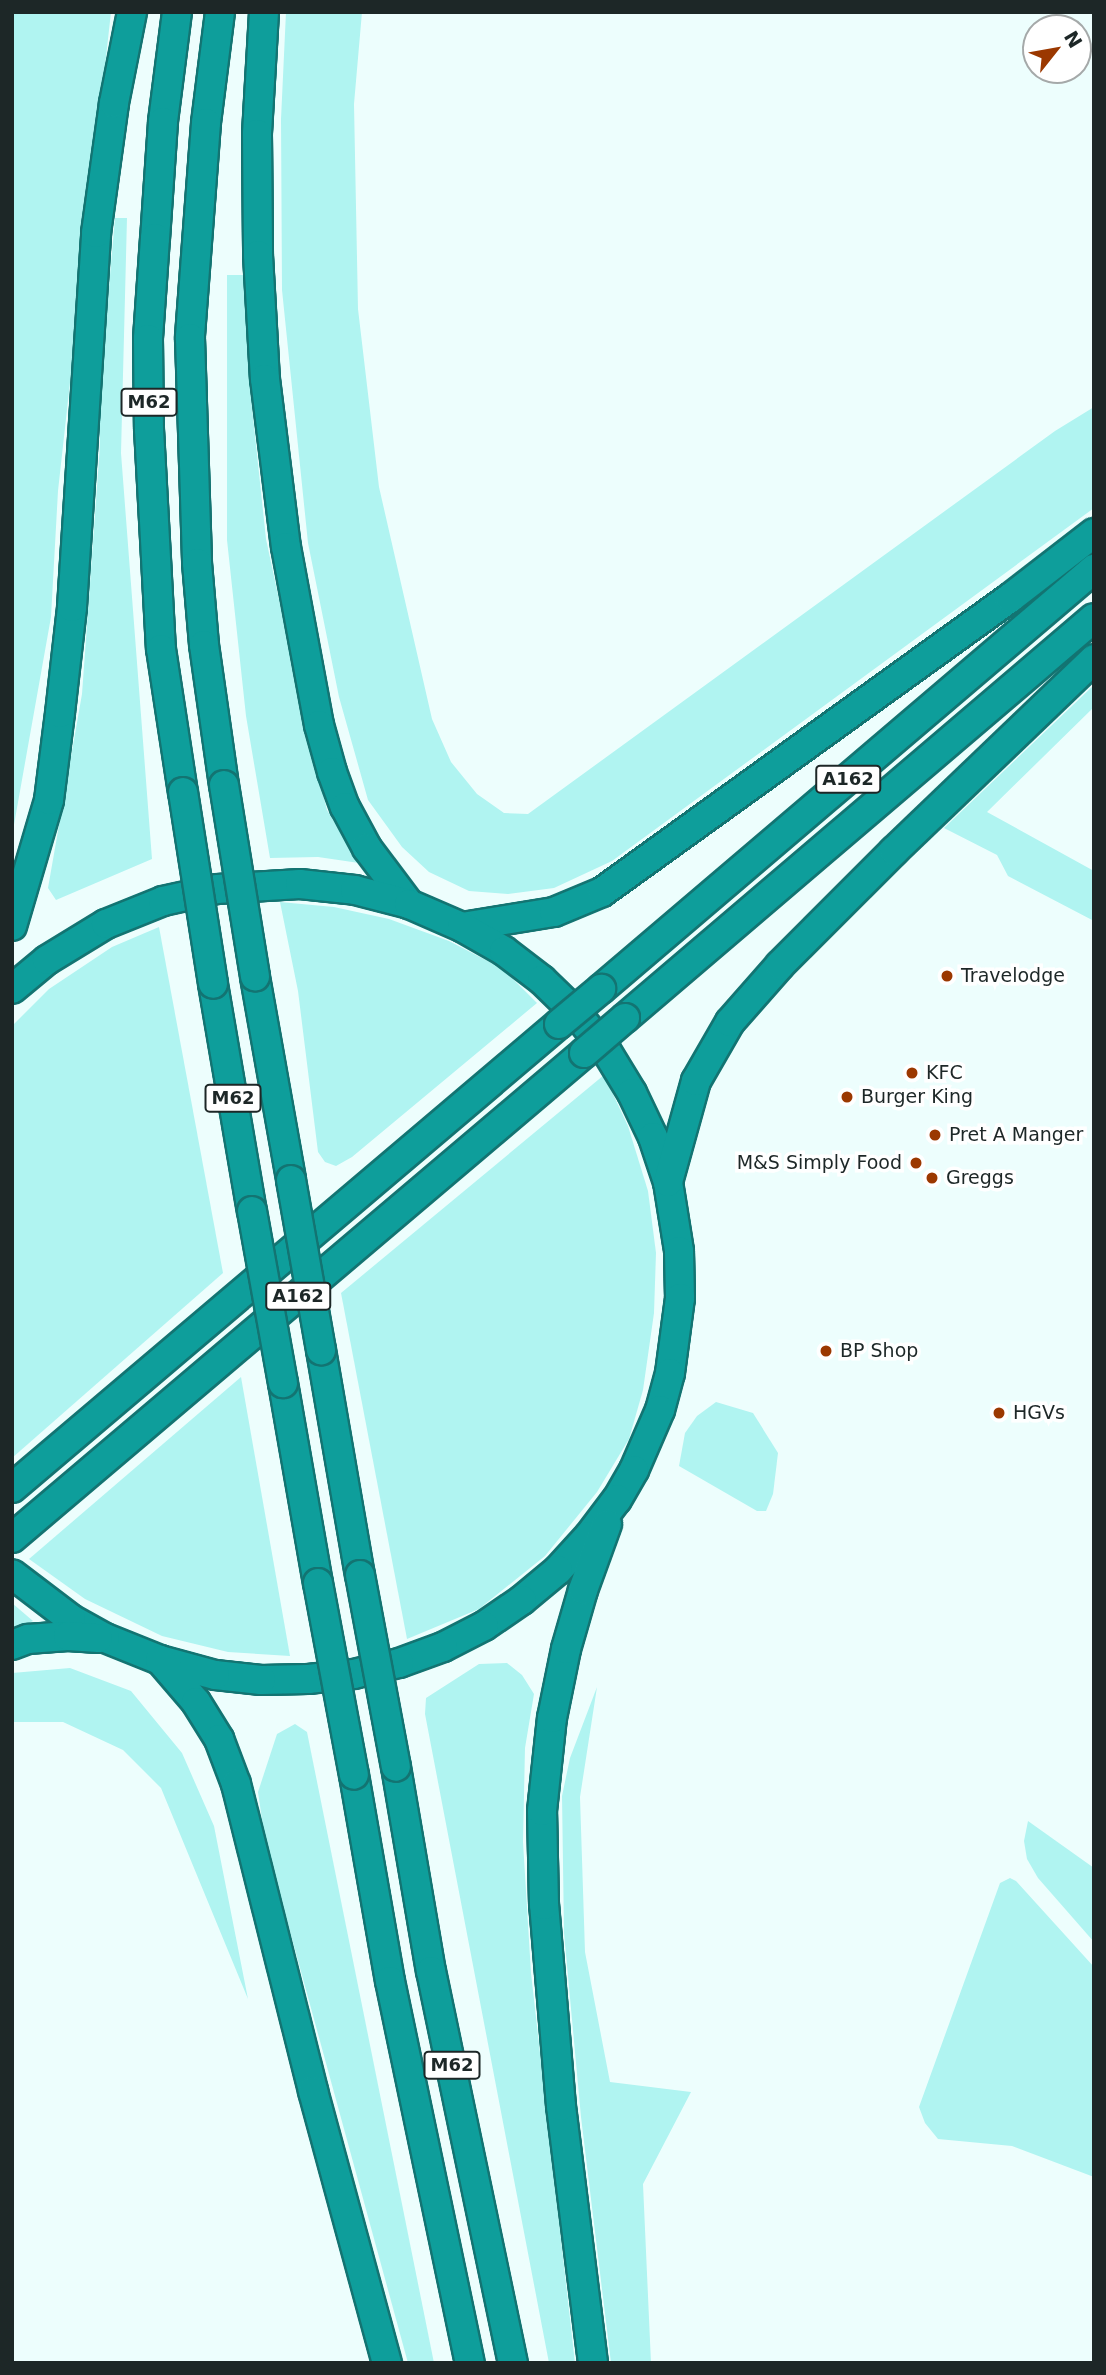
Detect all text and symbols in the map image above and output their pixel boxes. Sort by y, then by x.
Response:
north arrow [1022,14,1092,84]
text: N [1060,27,1087,52]
road number: M62 [119,388,179,416]
road number: A162 [815,764,881,794]
place label: Travelodge [961,965,1065,987]
marker: Travelodge [939,968,955,984]
place label: KFC [926,1062,963,1084]
marker: KFC [904,1065,920,1081]
road number: M62 [203,1084,263,1112]
place label: Burger King [861,1086,973,1108]
marker: Burger King [839,1089,855,1105]
place label: Pret A Manger [949,1124,1083,1146]
marker: Pret A Manger [927,1127,943,1143]
place label: M&S Simply Food [737,1152,902,1174]
marker: M&S Simply Food [908,1155,924,1171]
place label: Greggs [946,1167,1014,1189]
marker: Greggs [924,1170,940,1186]
road number: A162 [265,1282,331,1310]
place label: BP Shop [840,1340,918,1362]
marker: BP Shop [818,1343,834,1359]
place label: HGVs [1013,1402,1065,1424]
marker: HGVs [991,1405,1007,1421]
road number: M62 [422,2050,482,2080]

